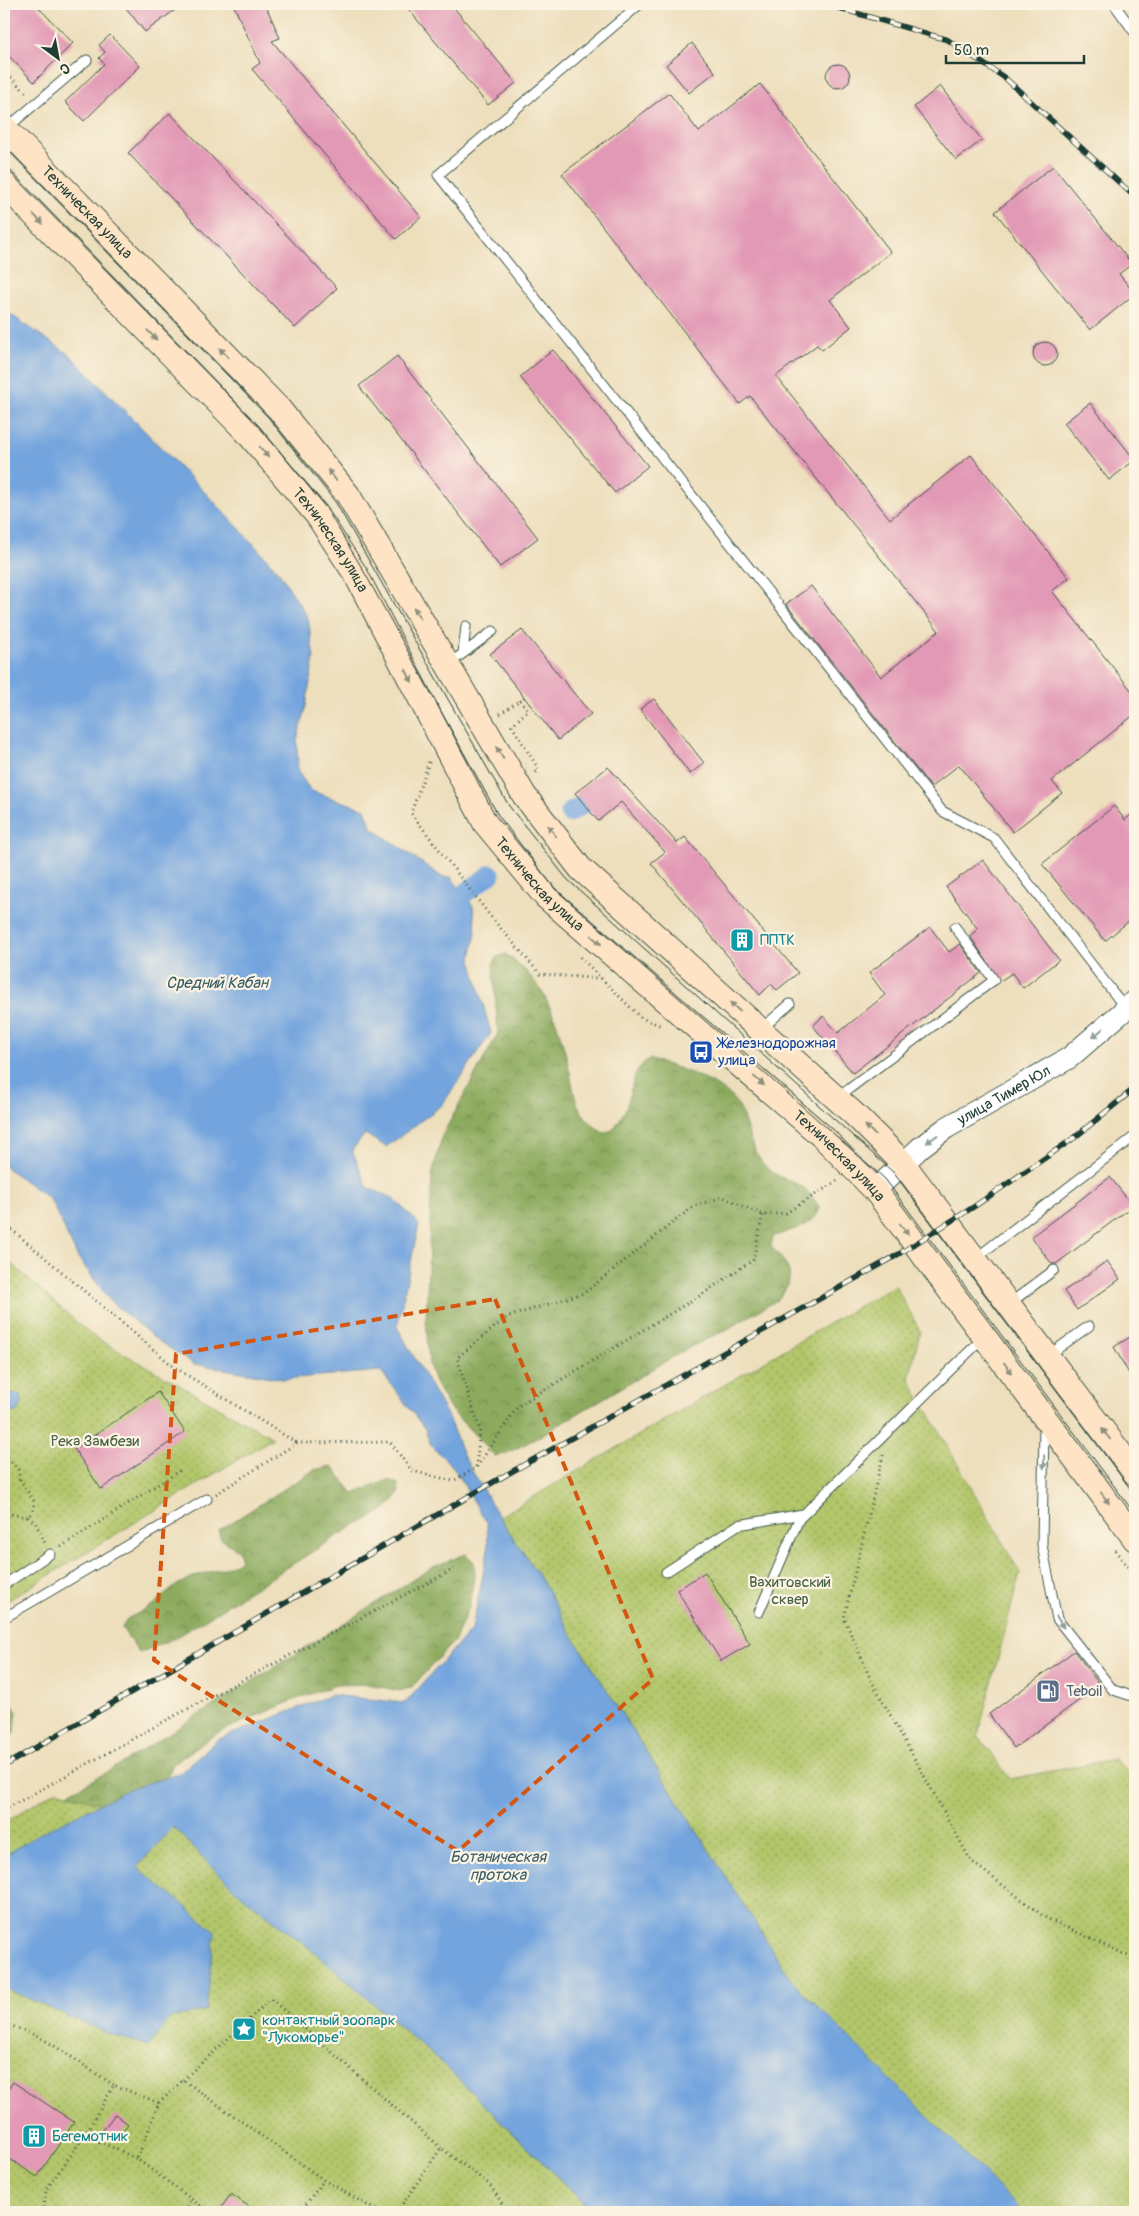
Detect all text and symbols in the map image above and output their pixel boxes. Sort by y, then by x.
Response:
north arrow [32,32,82,82]
scale bar [946,32,1084,64]
text: 50 m [954,41,989,60]
text: С [56,59,73,78]
street label: Техническая улица [37,162,136,263]
one-way arrow [32,212,44,224]
one-way arrow [146,328,158,340]
one-way arrow [218,347,230,359]
one-way arrow [258,446,269,458]
one-way arrow [326,469,337,482]
street label: Техническая улица [288,484,372,596]
one-way arrow [413,606,422,619]
one-way arrow [405,668,413,683]
one-way arrow [495,746,504,760]
one-way arrow [547,825,558,838]
street label: Техническая улица [491,833,588,936]
building icon: ППТК [729,927,755,953]
place label: ППТК [760,931,795,950]
one-way arrow [590,935,603,946]
water label: Средний Кабан [166,973,270,993]
one-way arrow [730,1001,742,1013]
one-way arrow [1092,1027,1105,1038]
place label: Железнодорожная улица [716,1034,836,1070]
bus stop icon: Железнодорожная улица [688,1039,714,1065]
street label: улица Тимер Юл [953,1061,1054,1130]
one-way arrow [753,1075,766,1086]
street label: Техническая улица [789,1106,889,1205]
one-way arrow [864,1124,876,1136]
one-way arrow [925,1134,939,1144]
one-way arrow [899,1222,909,1236]
one-way arrow [1003,1361,1014,1374]
one-way arrow [1101,1427,1111,1441]
park label: Река Замбези [51,1432,140,1451]
one-way arrow [1040,1455,1048,1471]
one-way arrow [1100,1491,1110,1505]
park label: Вахитовский сквер [749,1573,831,1609]
one-way arrow [1056,1615,1065,1629]
fuel station icon: Teboil [1035,1678,1061,1704]
place label: Teboil [1066,1682,1102,1701]
water label: Ботаническая протока [450,1847,548,1885]
place label: контактный зоопарк "Лукоморье" [262,2011,396,2047]
place icon: контактный зоопарк "Лукоморье" [231,2016,257,2042]
building icon: Бегемотник [21,2123,47,2149]
place label: Бегемотник [52,2127,129,2146]

